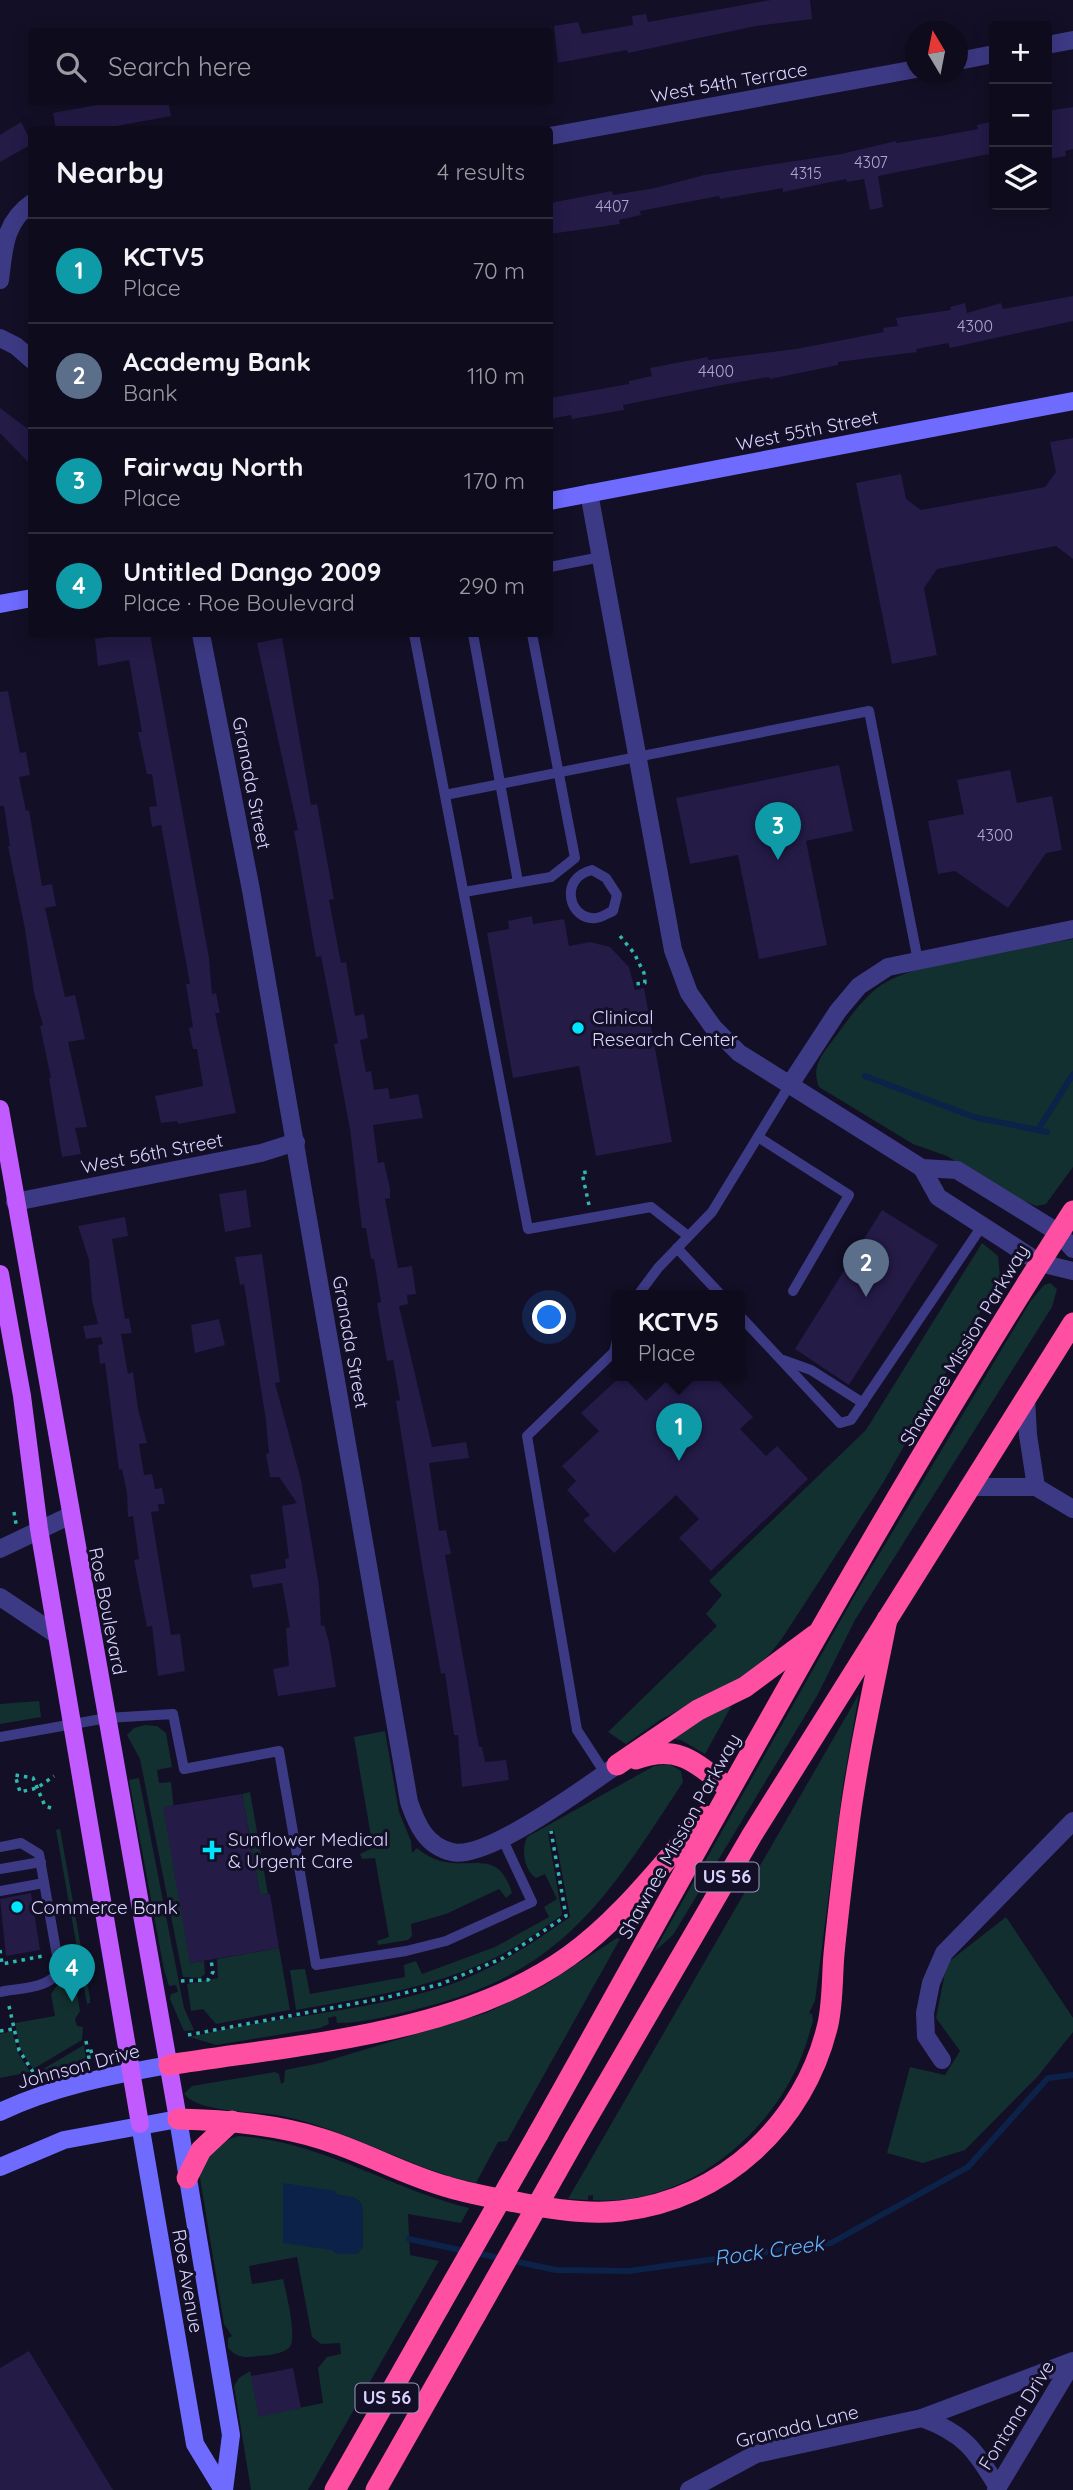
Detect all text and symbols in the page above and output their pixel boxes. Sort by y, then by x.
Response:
north arrow [905,21,968,84]
map controls [989,21,1052,210]
button: + [989,21,1052,84]
search box [28,28,553,105]
icon: search [52,48,90,86]
text: Search here [108,50,252,83]
street label: West 54th Terrace [649,56,809,108]
button: − [989,84,1052,147]
button: layers [989,147,1052,210]
house number: 4307 [854,152,888,172]
text: Nearby [56,153,164,191]
text: 4 results [437,157,525,186]
house number: 4315 [790,163,822,183]
house number: 4407 [595,196,629,216]
text: KCTV5 [123,240,205,273]
text: 1 [75,256,83,285]
text: 70 m [472,256,525,285]
text: Place [123,273,181,302]
house number: 4300 [957,316,993,336]
text: Academy Bank [123,345,311,378]
text: 2 [72,361,86,390]
text: 110 m [467,361,525,390]
house number: 4400 [698,361,734,381]
text: Bank [123,378,178,407]
street label: West 55th Street [734,404,880,456]
text: Fairway North [123,450,304,483]
text: 3 [73,466,85,495]
text: 170 m [464,466,525,495]
text: Place [123,483,181,512]
text: Untitled Dango 2009 [123,555,381,588]
text: 4 [72,571,86,600]
text: 290 m [458,571,525,600]
text: Place · Roe Boulevard [123,588,355,617]
street label: Granada Street [227,715,277,851]
pin: 3 [755,802,801,860]
house number: 4300 [977,825,1013,845]
place label: Clinical Research Center [592,1005,739,1051]
marker: Clinical Research Center [570,1020,586,1036]
street label: West 56th Street [79,1127,225,1179]
pin: 2 [843,1239,889,1297]
street label: Shawnee Mission Parkway [894,1240,1034,1450]
street label: Granada Street [328,1274,374,1410]
popup [612,1290,745,1381]
your location [532,1300,566,1334]
text: KCTV5 [638,1305,719,1338]
text: Place [638,1338,696,1367]
pin: 1 [656,1403,702,1461]
street label: Roe Boulevard [84,1545,132,1677]
street label: Shawnee Mission Parkway [613,1729,745,1943]
place label: Sunflower Medical & Urgent Care [228,1827,388,1873]
marker: Sunflower Medical & Urgent Care [202,1840,222,1860]
road number: US 56 [696,1863,758,1892]
place label: Commerce Bank [31,1895,178,1919]
marker: Commerce Bank [9,1899,25,1915]
pin: 4 [49,1944,95,2002]
street label: Johnson Drive [14,2038,142,2094]
street label: Roe Avenue [167,2227,209,2335]
water label: Rock Creek [712,2229,827,2271]
street label: Fontana Drive [973,2356,1059,2474]
road number: US 56 [356,2384,418,2412]
street label: Granada Lane [733,2399,861,2453]

